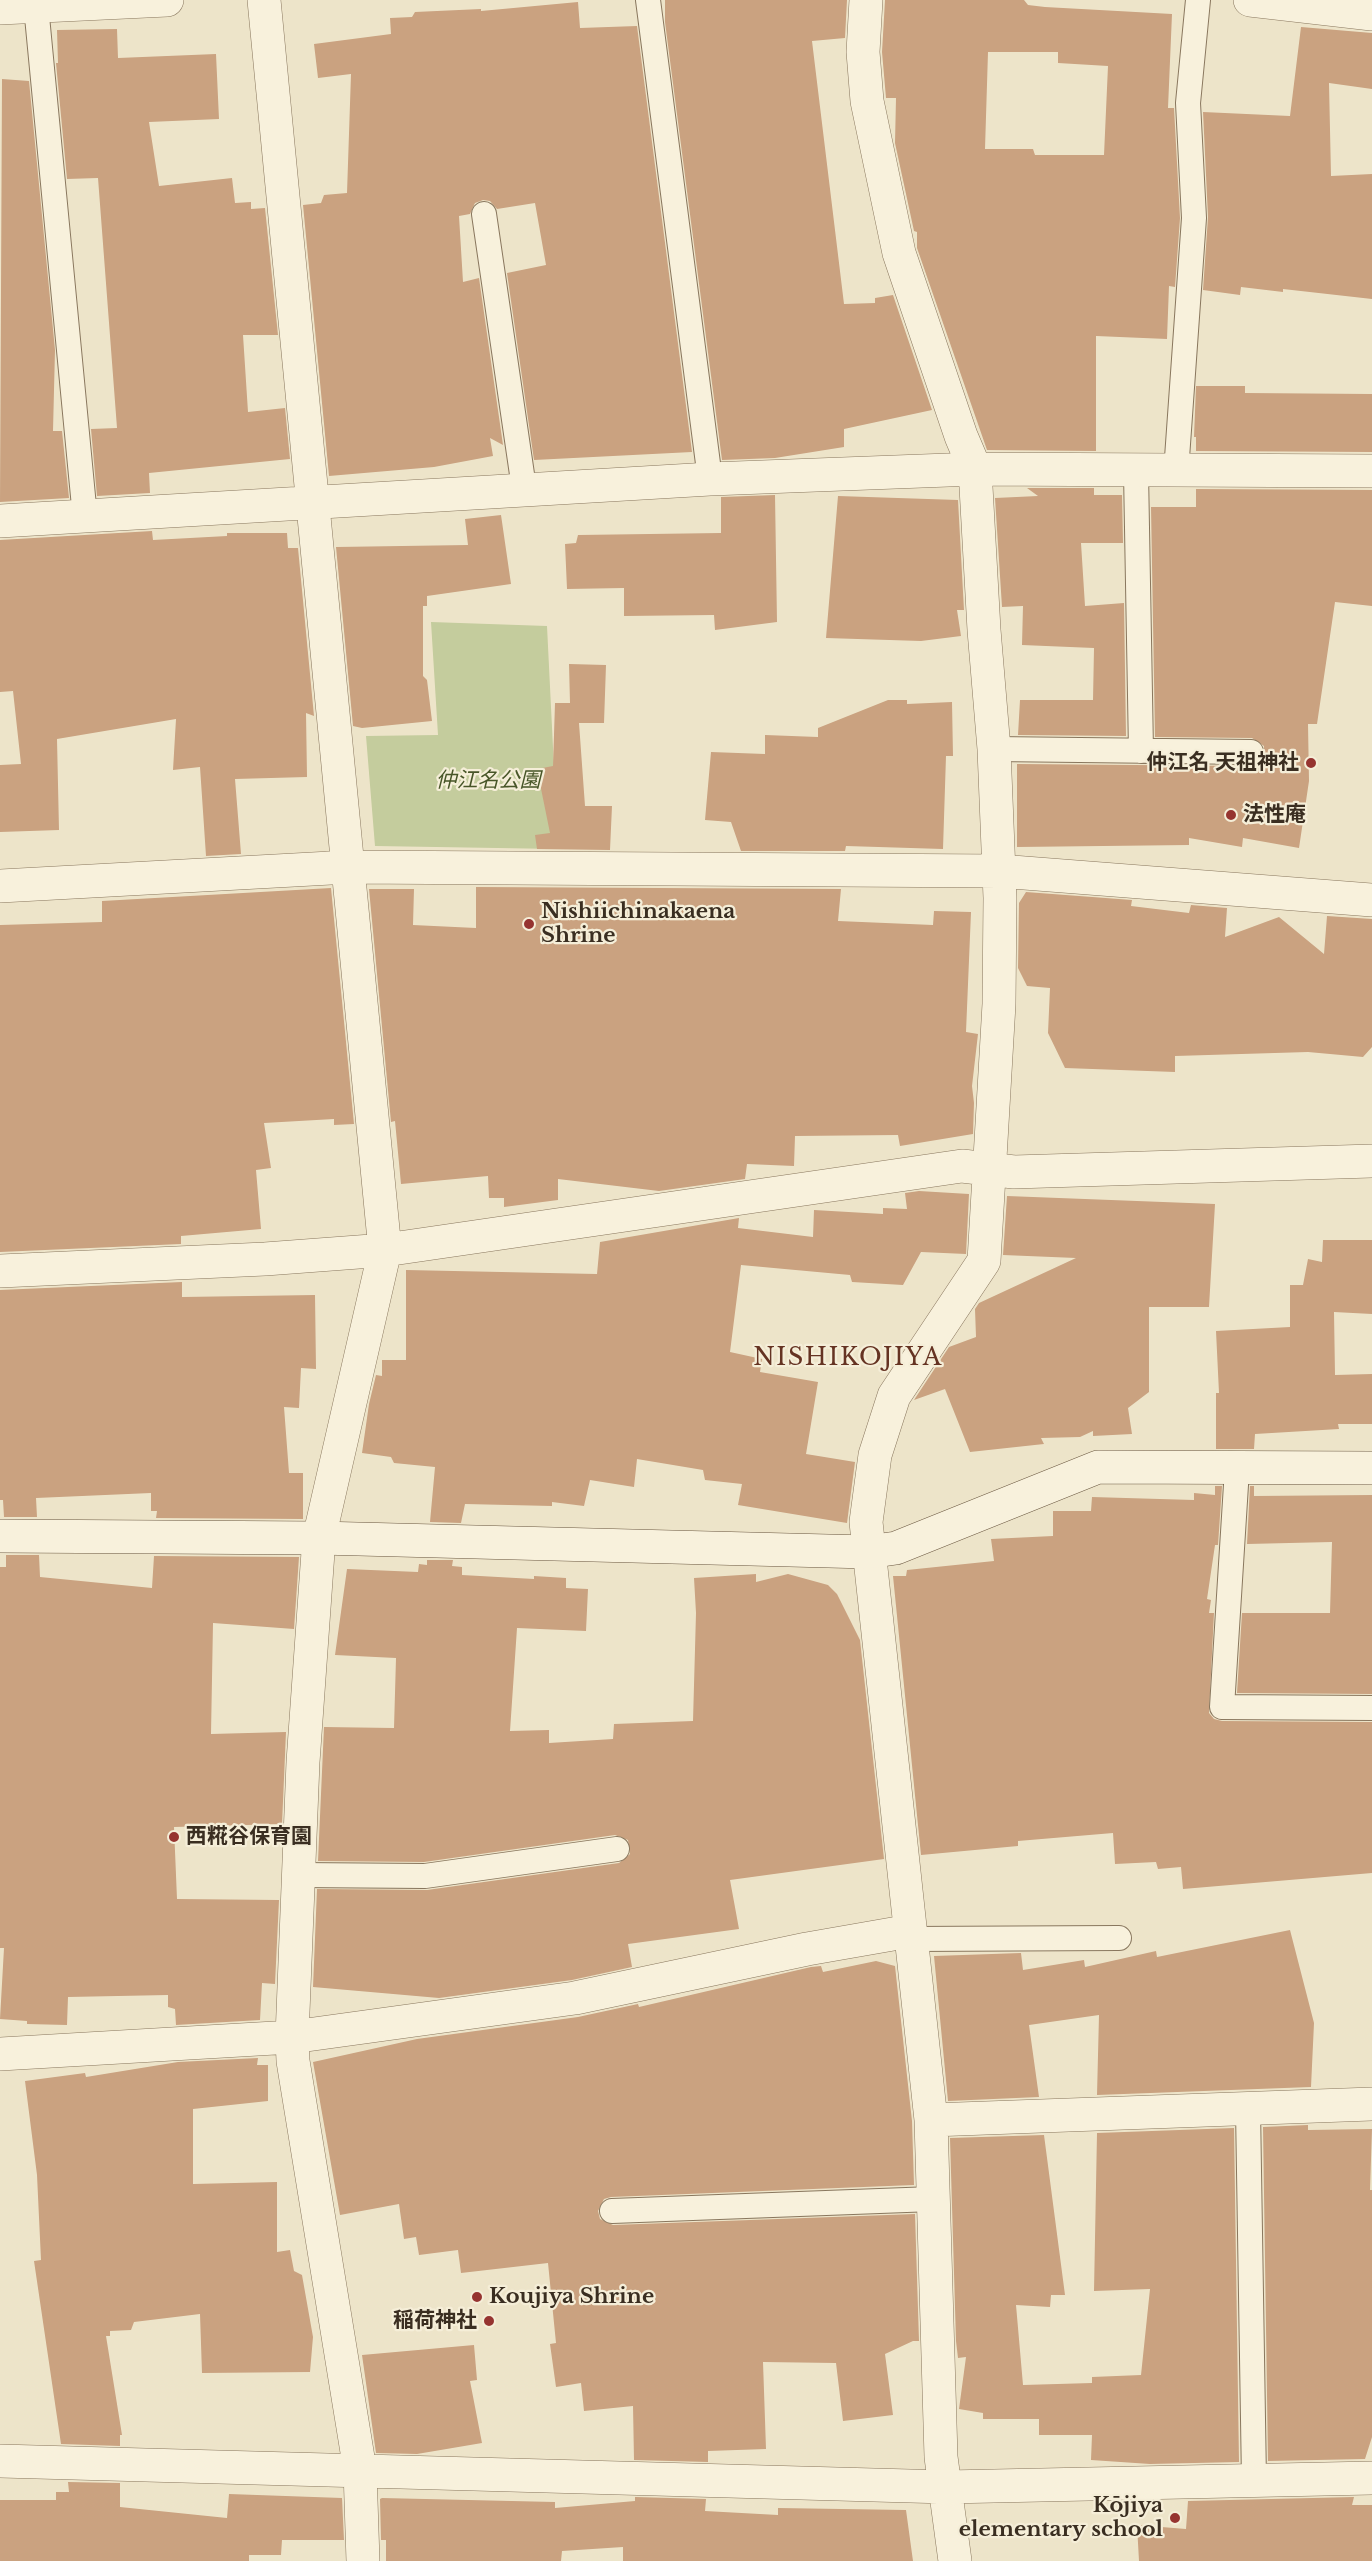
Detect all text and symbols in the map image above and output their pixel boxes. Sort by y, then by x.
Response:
place label: 仲江名 天祖神社 [1146,750,1299,776]
marker: 仲江名 天祖神社 [1304,756,1318,770]
park label: 仲江名公園 [436,768,540,794]
place label: 法性庵 [1243,802,1306,828]
marker: 法性庵 [1224,808,1238,822]
place label: Nishiichinakaena Shrine [541,899,735,949]
marker: Nishiichinakaena Shrine [522,917,536,931]
district label: NISHIKOJIYA [753,1344,943,1372]
place label: 西糀谷保育園 [186,1824,312,1850]
marker: 西糀谷保育園 [167,1830,181,1844]
place label: Koujiya Shrine [489,2284,654,2310]
marker: Koujiya Shrine [470,2290,484,2304]
place label: 稲荷神社 [393,2308,477,2334]
marker: 稲荷神社 [482,2314,496,2328]
place label: Kōjiya elementary school [959,2493,1163,2543]
marker: Kōjiya elementary school [1168,2511,1182,2525]

